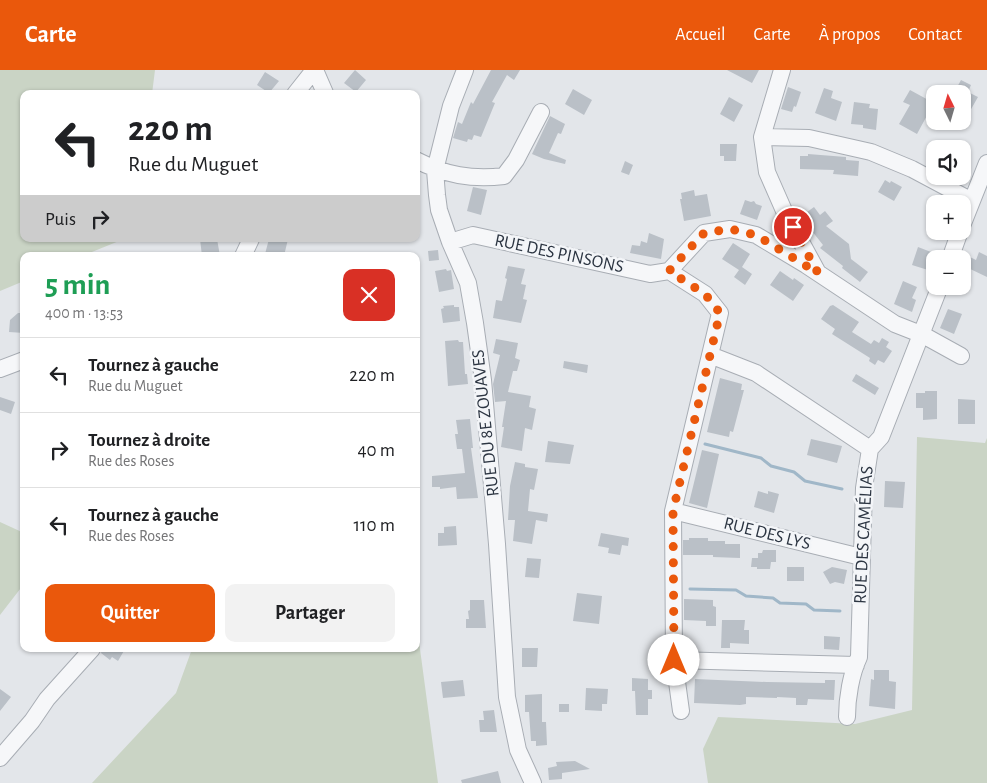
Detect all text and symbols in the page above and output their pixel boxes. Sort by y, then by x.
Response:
text: Carte [25,23,77,47]
text: Accueil [675,26,726,44]
text: Carte [754,26,791,44]
text: À propos [819,26,880,44]
text: Contact [908,26,962,44]
north arrow [926,85,971,130]
map controls [926,85,971,295]
icon: left [45,110,110,175]
text: 220 m [128,112,213,147]
button: sound [926,140,971,185]
text: Rue du Muguet [128,153,258,175]
button: + [926,195,971,240]
icon: right [86,205,114,233]
pin [772,206,814,248]
text: Puis [45,210,76,229]
icon: arrive [779,213,807,241]
street label: RUE DES PINSONS [493,232,625,276]
button: − [926,250,971,295]
button: close [343,269,395,321]
text: 5 min [45,270,110,300]
text: 400 m · 13:53 [45,305,123,321]
street label: RUE DU 8E ZOUAVES [469,349,503,497]
text: Tournez à gauche [88,356,219,375]
icon: left [45,361,73,389]
text: 220 m [349,366,395,385]
text: Rue du Muguet [88,378,183,394]
text: Tournez à droite [88,431,210,450]
icon: right [45,436,73,464]
text: 40 m [357,441,395,460]
text: Rue des Roses [88,453,174,469]
street label: RUE DES CAMÉLIAS [848,465,877,604]
text: Tournez à gauche [88,506,219,525]
icon: left [45,511,73,539]
street label: RUE DES LYS [722,515,812,553]
text: 110 m [354,516,395,535]
text: Rue des Roses [88,528,174,544]
button: Quitter [45,584,215,642]
button: Partager [225,584,395,642]
position arrow [647,633,699,685]

